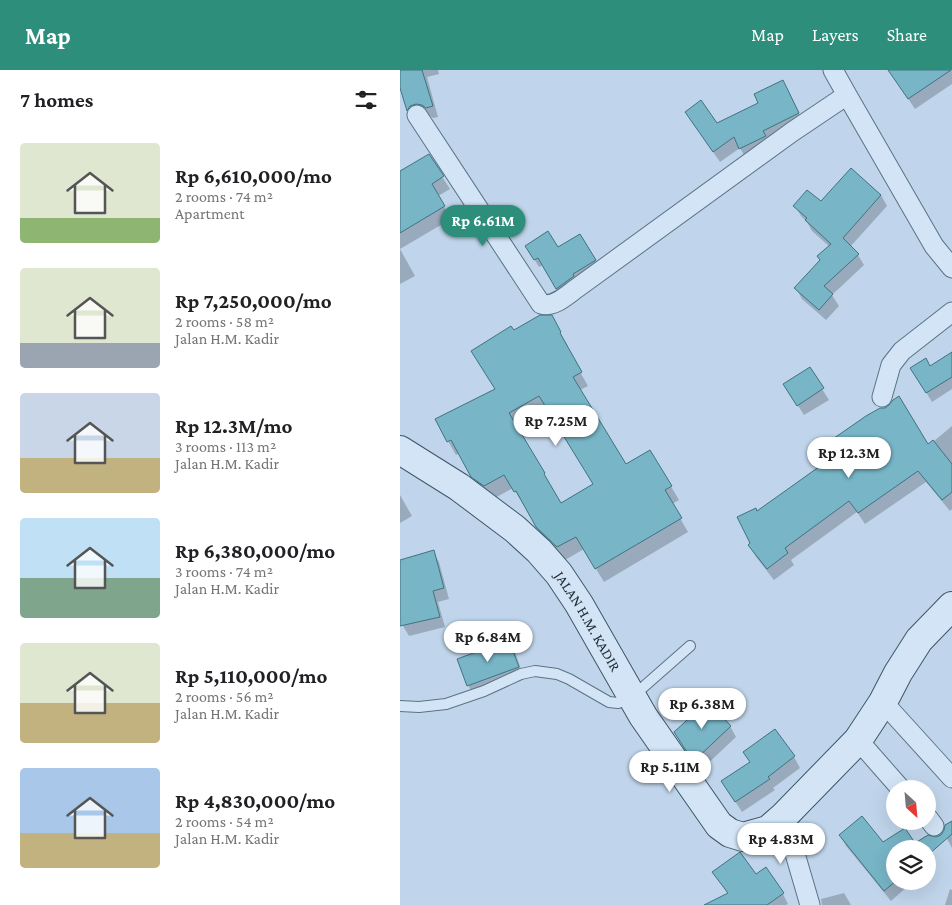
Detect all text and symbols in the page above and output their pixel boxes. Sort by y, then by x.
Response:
text: Map [25,22,71,49]
text: Map [751,25,784,45]
text: Layers [812,25,859,45]
text: Share [887,25,927,45]
icon: filters [352,86,380,114]
text: 7 homes [20,88,93,112]
icon: home [60,163,120,223]
text: Rp 6,610,000/mo [175,164,332,188]
text: 2 rooms · 74 m² [175,188,273,205]
pin: Rp 6.61M [431,204,535,247]
text: Apartment [175,205,245,222]
text: Rp 6.61M [451,212,515,229]
icon: home [60,288,120,348]
text: Rp 7,250,000/mo [175,289,332,313]
text: 2 rooms · 58 m² [175,313,274,330]
text: Jalan H.M. Kadir [175,330,279,347]
pin: Rp 7.25M [504,404,608,447]
text: Rp 7.25M [525,412,588,429]
icon: home [60,413,120,473]
text: Rp 12.3M/mo [175,414,292,438]
pin: Rp 12.3M [797,436,901,479]
text: 3 rooms · 113 m² [175,438,276,455]
text: Rp 12.3M [818,444,880,461]
text: Jalan H.M. Kadir [175,455,279,472]
icon: home [60,538,120,598]
text: Rp 6,380,000/mo [175,539,335,563]
text: 3 rooms · 74 m² [175,563,273,580]
street label: JALAN H.M. KADIR [550,567,624,675]
text: Jalan H.M. Kadir [175,580,279,597]
pin: Rp 6.84M [436,620,540,663]
text: Rp 6.84M [455,628,521,645]
icon: home [60,663,120,723]
text: Rp 5,110,000/mo [175,664,327,688]
text: 2 rooms · 56 m² [175,688,274,705]
pin: Rp 6.38M [650,688,754,730]
text: Rp 6.38M [669,695,735,712]
text: Jalan H.M. Kadir [175,705,279,722]
pin: Rp 5.11M [618,750,722,793]
text: Rp 5.11M [640,758,700,775]
north arrow [886,780,936,830]
map controls [886,780,936,890]
icon: home [60,788,120,848]
text: Rp 4,830,000/mo [175,789,335,813]
text: 2 rooms · 54 m² [175,813,274,830]
pin: Rp 4.83M [729,822,833,865]
text: Jalan H.M. Kadir [175,830,279,847]
text: Rp 4.83M [748,830,814,847]
button: layers [886,840,936,890]

